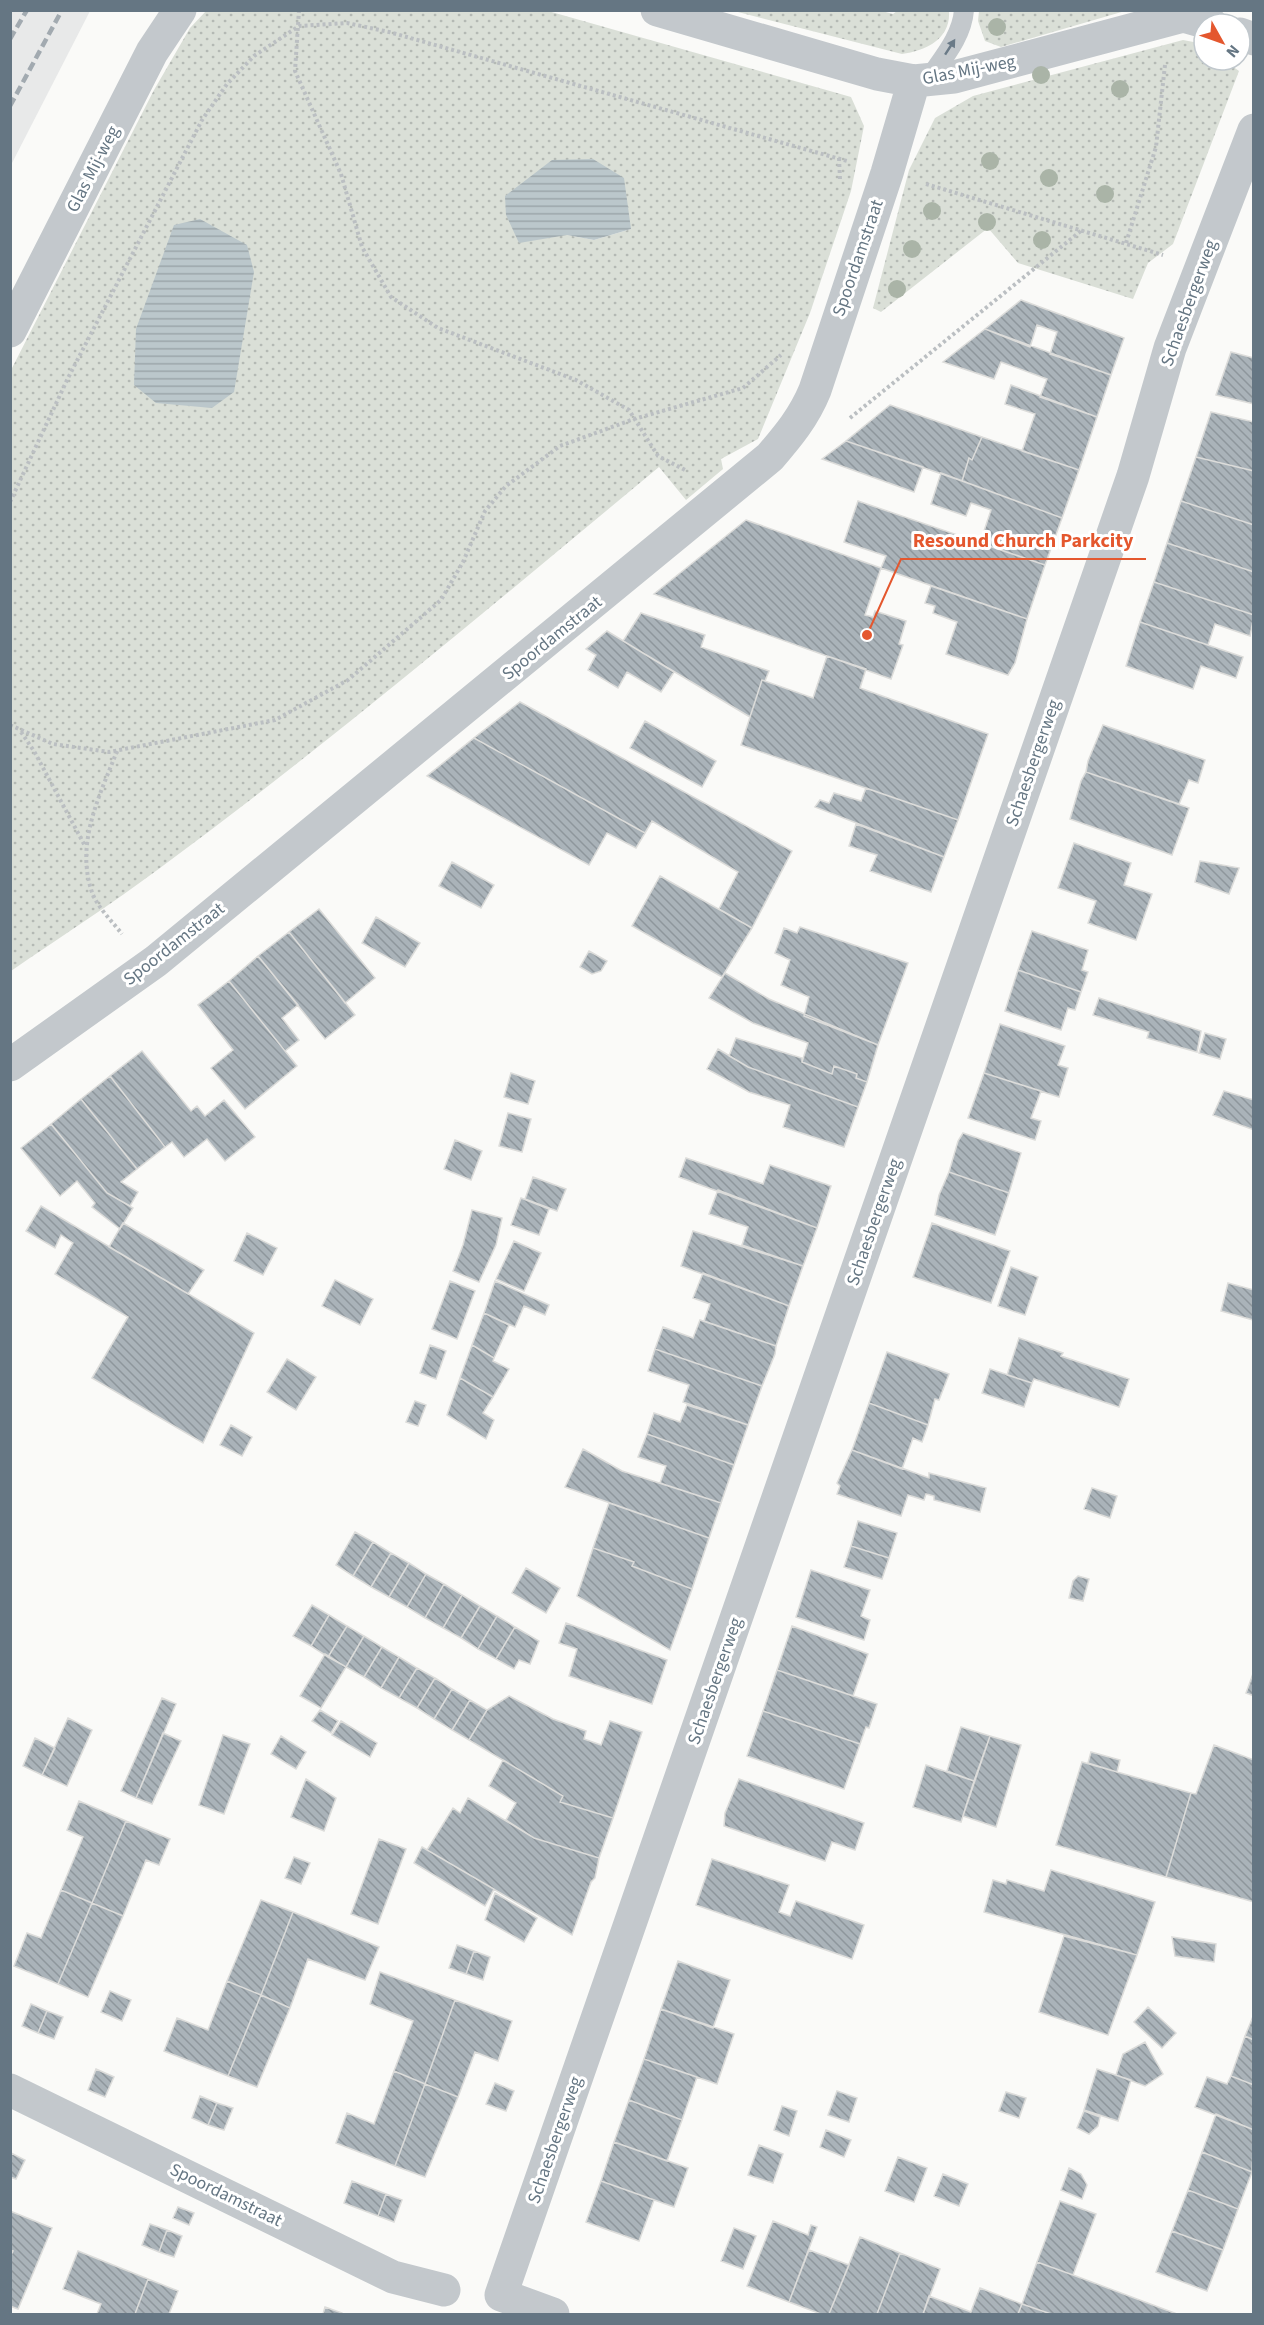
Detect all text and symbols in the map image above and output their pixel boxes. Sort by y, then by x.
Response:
north arrow [1192,12,1252,72]
one-way arrow [944,39,955,55]
text: N [1221,40,1245,62]
street label: Glas Mij-weg [920,49,1018,91]
street label: Glas Mij-weg [60,121,126,217]
street label: Spoordamstraat [826,196,890,320]
street label: Schaesbergerweg [1154,236,1224,370]
callout: Resound Church Parkcity [901,521,1146,559]
text: Resound Church Parkcity [913,527,1134,555]
street label: Spoordamstraat [497,590,607,686]
street label: Schaesbergerweg [1000,696,1066,830]
street label: Spoordamstraat [118,897,230,991]
street label: Schaesbergerweg [841,1155,907,1289]
street label: Schaesbergerweg [682,1614,748,1748]
street label: Schaesbergerweg [522,2073,588,2207]
street label: Spoordamstraat [166,2157,286,2233]

